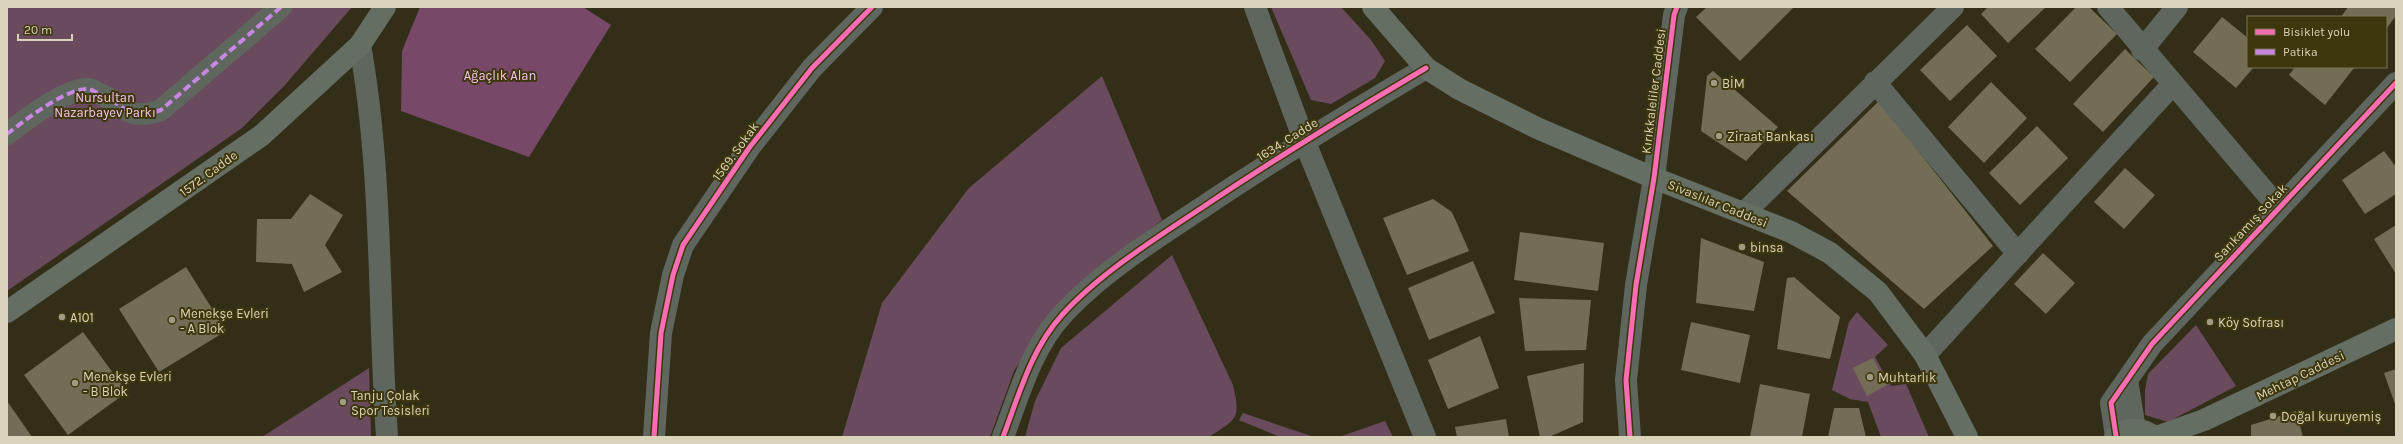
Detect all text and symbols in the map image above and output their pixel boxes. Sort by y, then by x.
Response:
scale bar [18,16,72,42]
legend [2247,16,2387,68]
text: 20 m [24,23,52,37]
text: Bisiklet yolu [2283,25,2350,39]
street label: Kırıkkaleliler Caddesi [1638,28,1669,155]
text: Patika [2283,45,2318,59]
park label: Ağaçlık Alan [464,68,536,83]
place label: BİM [1722,76,1745,91]
marker: BİM [1709,78,1719,88]
park label: Nursultan Nazarbayev Parkı [54,90,156,120]
street label: 1634. Cadde [1254,115,1321,164]
street label: 1569. Sokak [709,119,762,184]
place label: Ziraat Bankası [1727,129,1814,144]
marker: Ziraat Bankası [1714,131,1724,141]
street label: 1572. Cadde [176,147,240,199]
street label: Sivaslılar Caddesi [1666,177,1770,230]
street label: Sarıkamış Sokak [2211,180,2290,264]
place label: binsa [1750,240,1783,255]
marker: binsa [1737,242,1747,252]
place label: Menekşe Evleri - A Blok [180,306,269,336]
place label: A101 [70,310,94,325]
marker: A101 [57,312,67,322]
marker: Menekşe Evleri - A Blok [167,315,177,325]
place label: Köy Sofrası [2218,315,2284,330]
marker: Köy Sofrası [2205,317,2215,327]
street label: Mehtap Caddesi [2254,348,2347,403]
place label: Menekşe Evleri - B Blok [83,369,172,399]
place label: Muhtarlık [1878,370,1936,385]
marker: Muhtarlık [1865,372,1875,382]
marker: Menekşe Evleri - B Blok [70,378,80,388]
place label: Tanju Çolak Spor Tesisleri [351,388,430,418]
marker: Tanju Çolak Spor Tesisleri [338,397,348,407]
place label: Doğal kuruyemiş [2281,409,2381,424]
marker: Doğal kuruyemiş [2268,411,2278,421]

